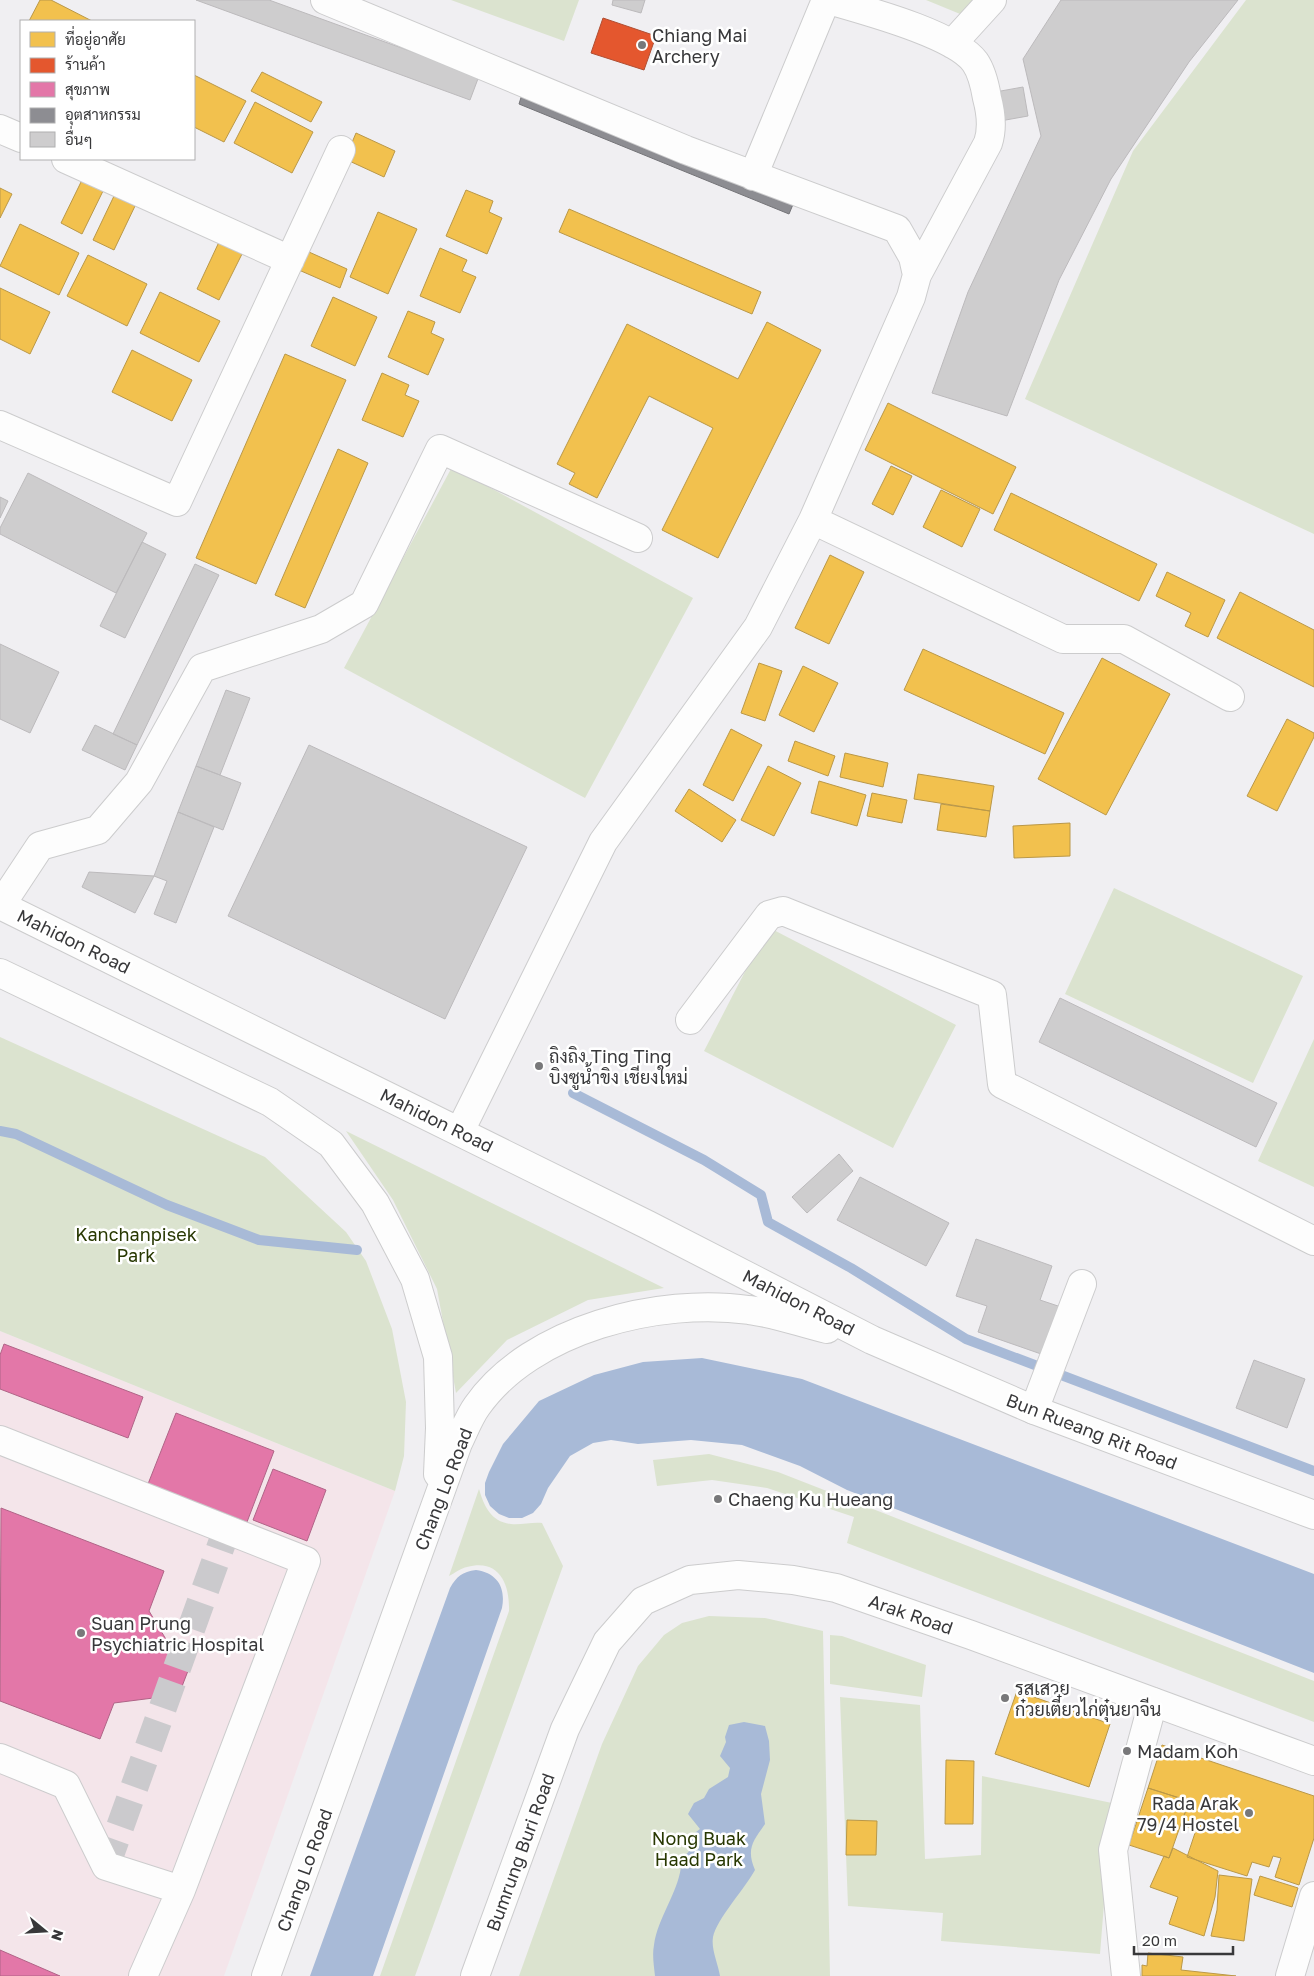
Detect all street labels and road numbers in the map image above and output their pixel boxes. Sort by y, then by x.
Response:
street label: Mahidon Road [14,904,134,978]
street label: Mahidon Road [377,1083,497,1157]
street label: Mahidon Road [739,1264,859,1340]
street label: Bun Rueang Rit Road [1003,1388,1181,1474]
street label: Chang Lo Road [410,1425,476,1553]
street label: Arak Road [866,1589,956,1639]
street label: Bumrung Buri Road [481,1770,559,1934]
street label: Chang Lo Road [271,1805,337,1935]

